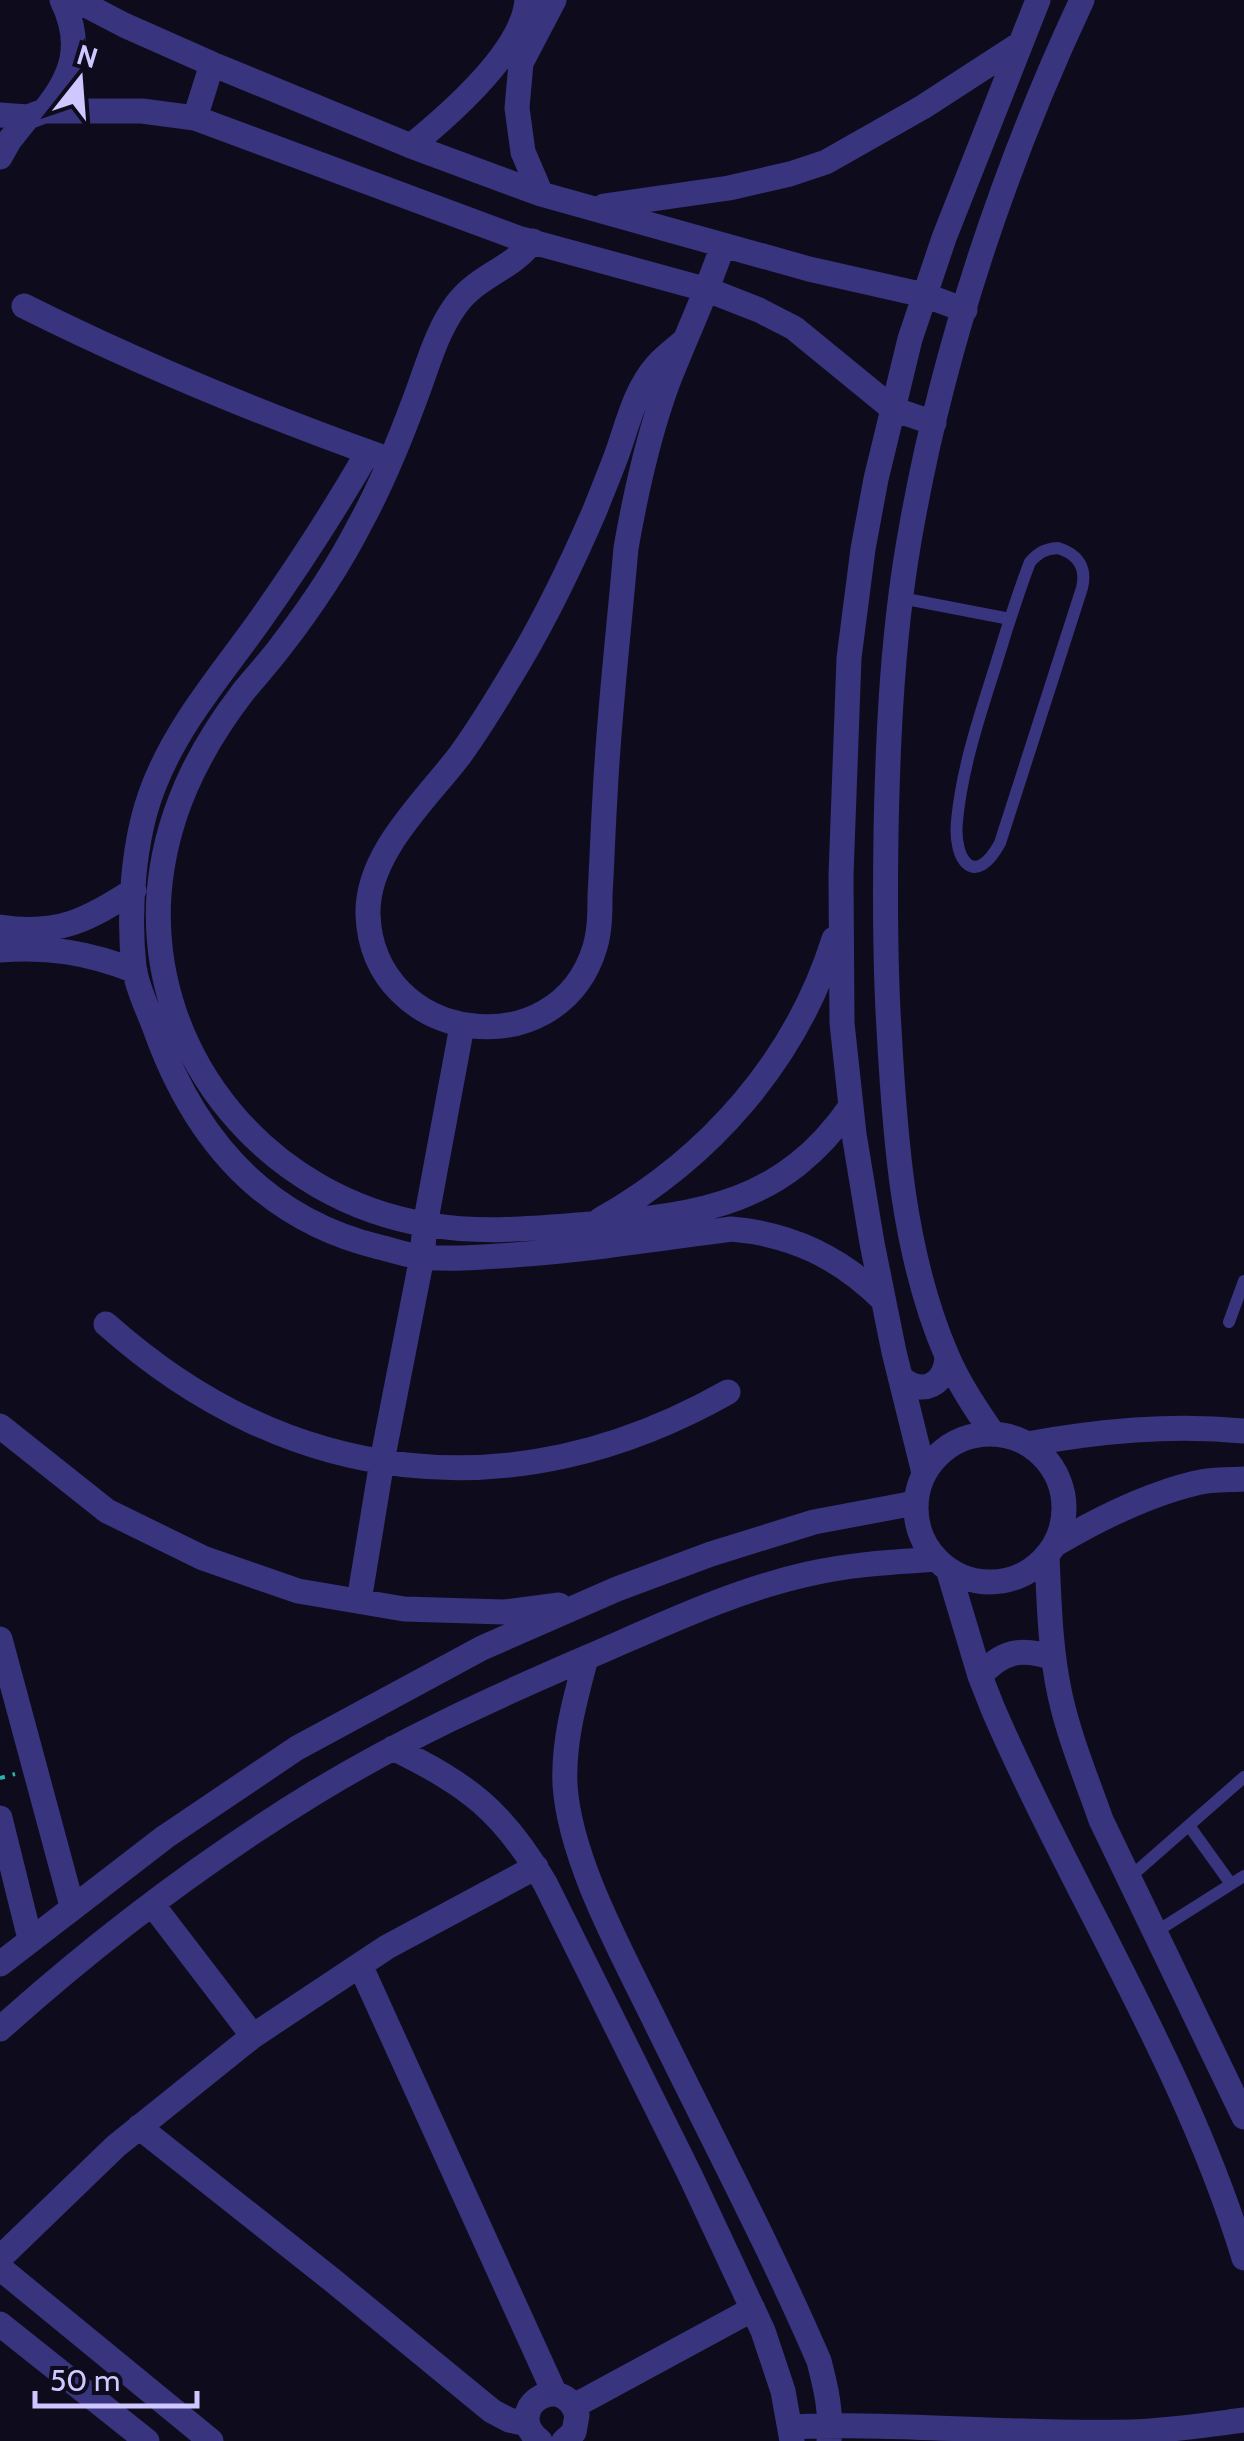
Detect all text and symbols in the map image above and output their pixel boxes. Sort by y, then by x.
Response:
north arrow [30,30,130,130]
text: N [73,37,102,75]
scale bar [35,2346,198,2408]
text: 50 m [50,2362,120,2399]

